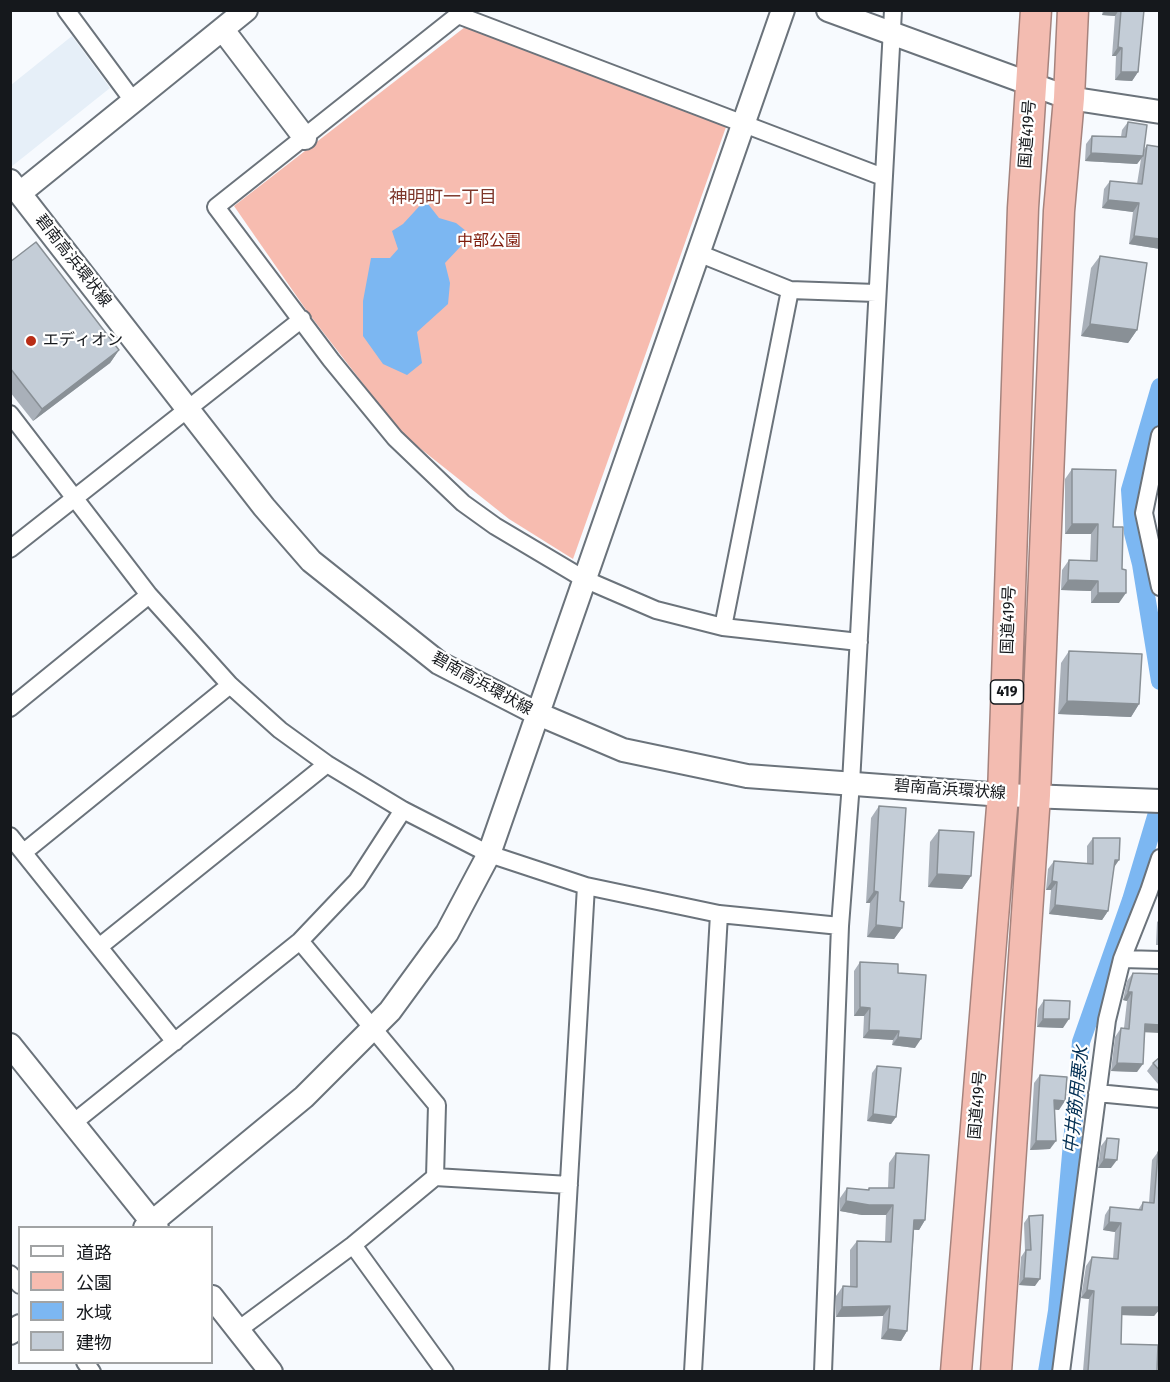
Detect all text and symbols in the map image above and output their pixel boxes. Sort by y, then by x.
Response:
street label: 国道419号 [1016,99,1040,169]
district label: 神明町一丁目 [389,187,497,209]
street label: 碧南高浜環状線 [31,211,115,311]
park label: 中部公園 [457,232,521,252]
place label: エディオン [43,331,123,351]
marker: エディオン [24,334,38,348]
street label: 国道419号 [998,585,1020,655]
street label: 碧南高浜環状線 [428,648,536,720]
road number: 419 [990,680,1024,704]
street label: 碧南高浜環状線 [893,777,1007,803]
water label: 中井筋用悪水 [1061,1045,1093,1155]
street label: 国道419号 [965,1070,991,1140]
legend [18,1226,213,1364]
text: 道路 [76,1242,112,1264]
text: 公園 [76,1272,112,1294]
text: 水域 [76,1302,112,1324]
text: 建物 [76,1332,112,1354]

